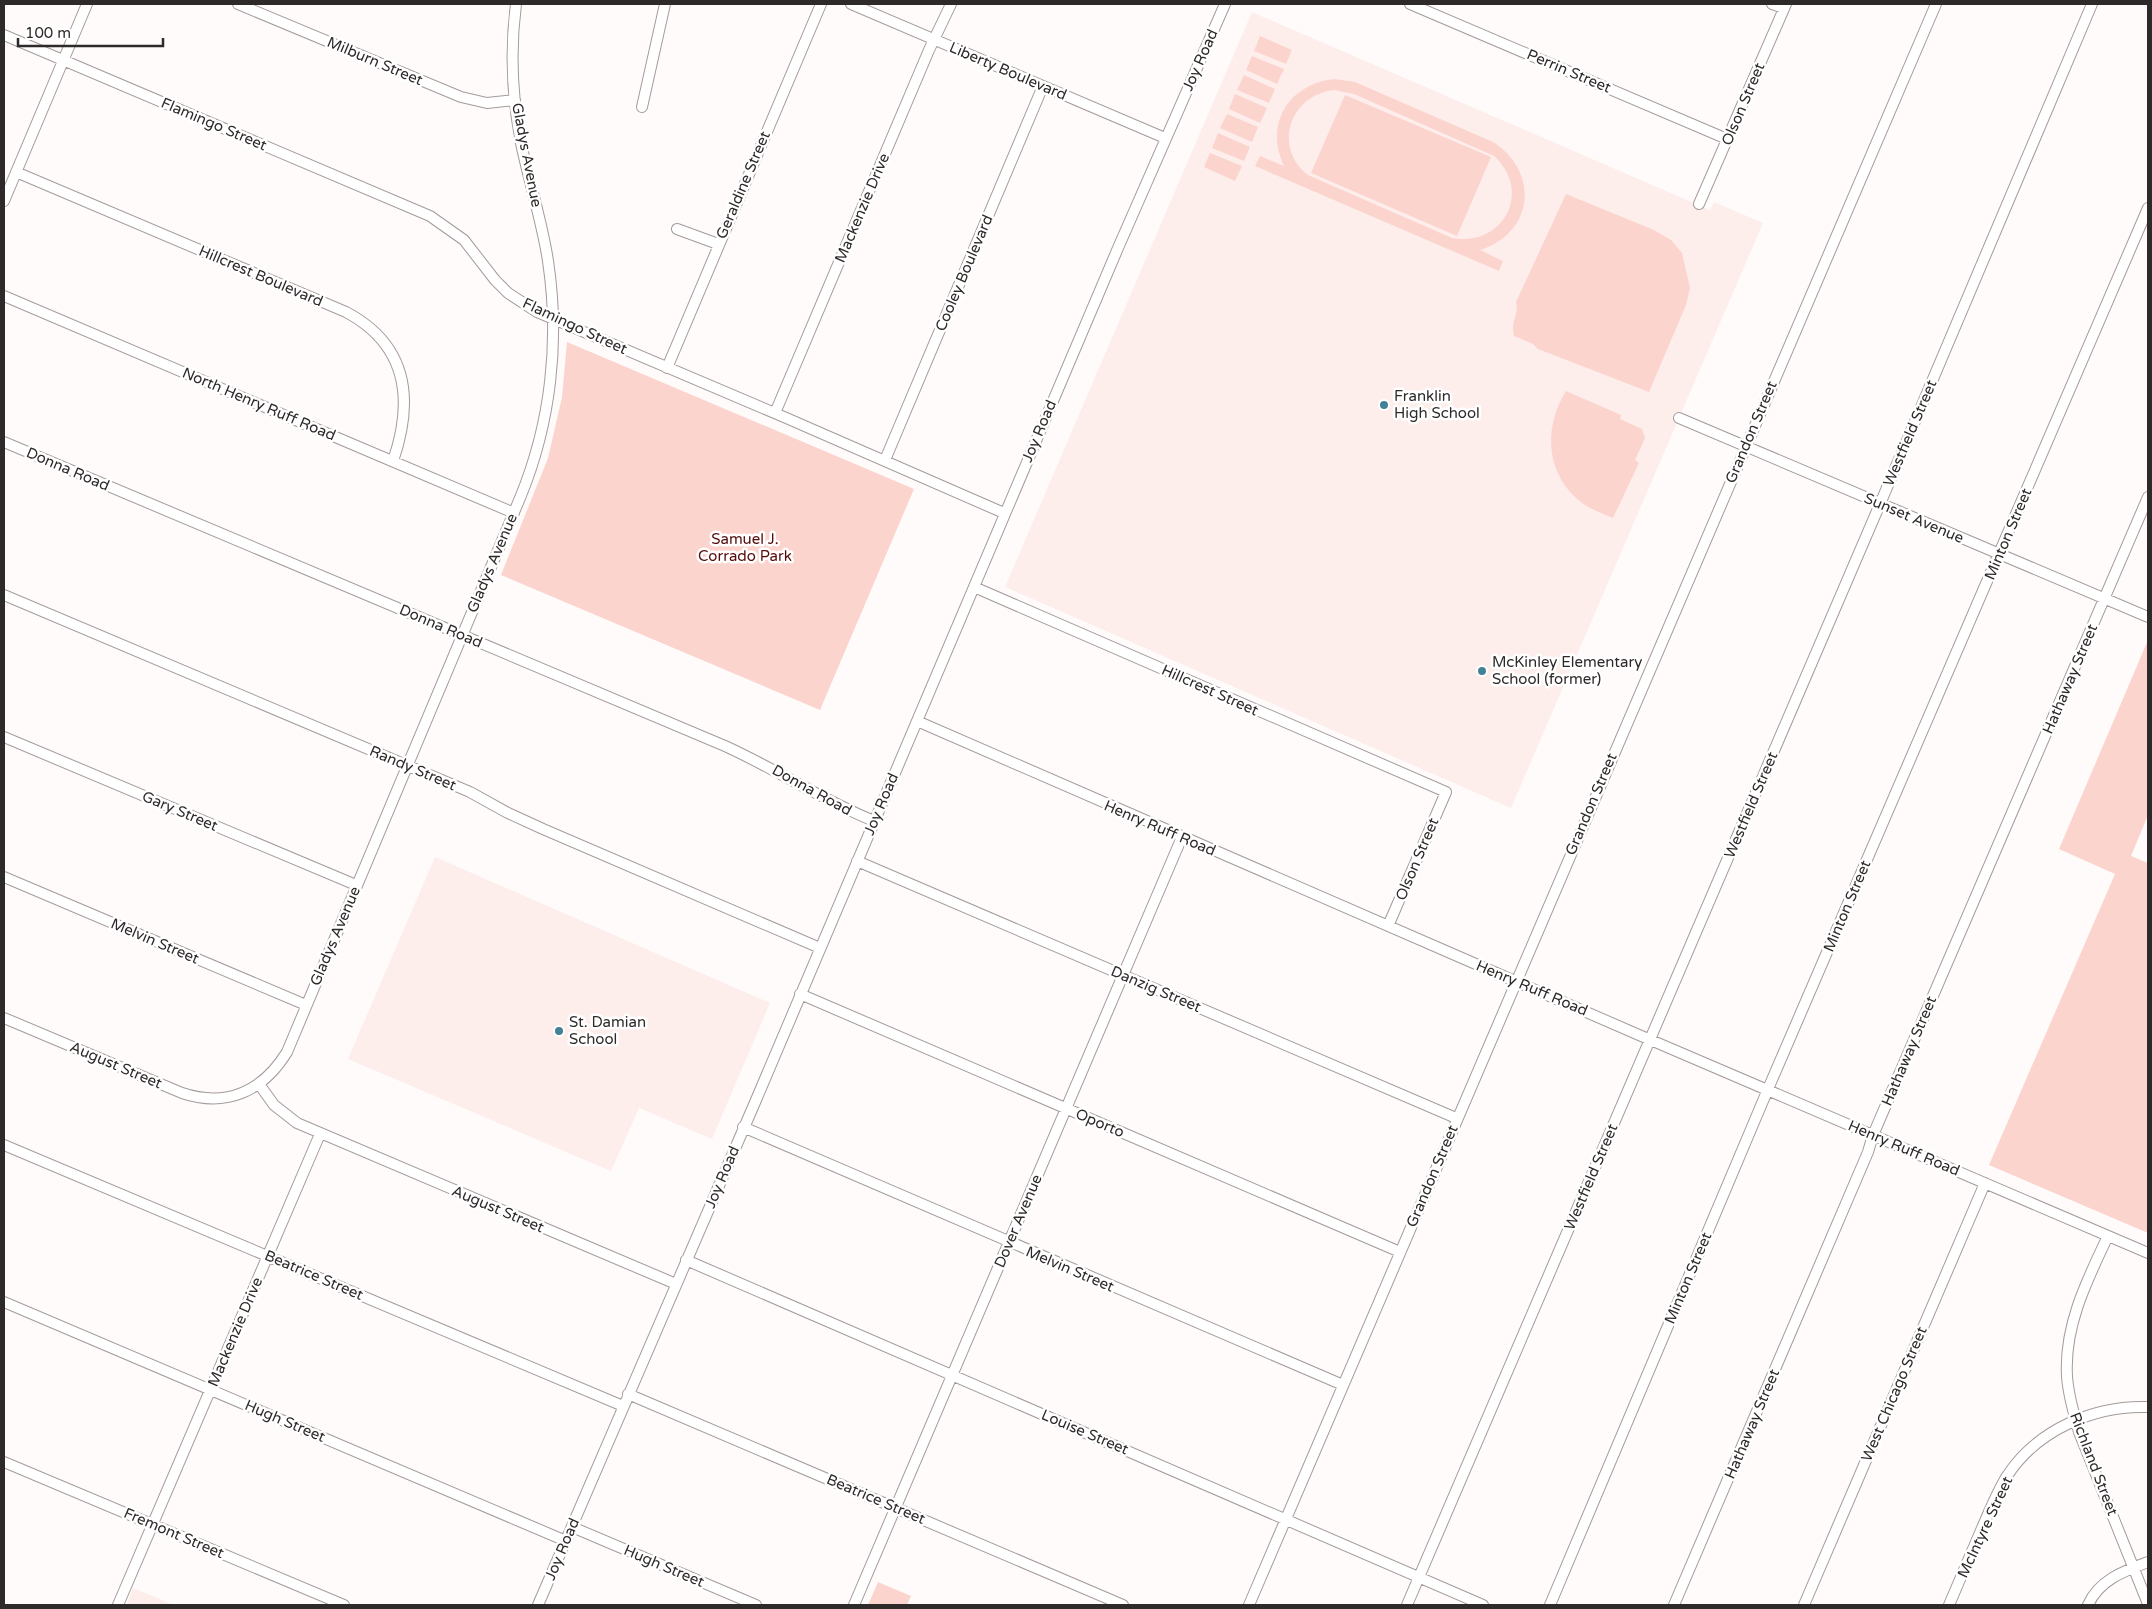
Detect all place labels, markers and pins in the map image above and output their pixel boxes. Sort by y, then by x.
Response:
place label: Franklin High School [1394,387,1480,422]
marker: Franklin High School [1378,399,1390,411]
place label: McKinley Elementary School (former) [1492,653,1642,688]
marker: McKinley Elementary School (former) [1476,665,1488,677]
place label: St. Damian School [569,1013,646,1048]
marker: St. Damian School [553,1025,565,1037]

